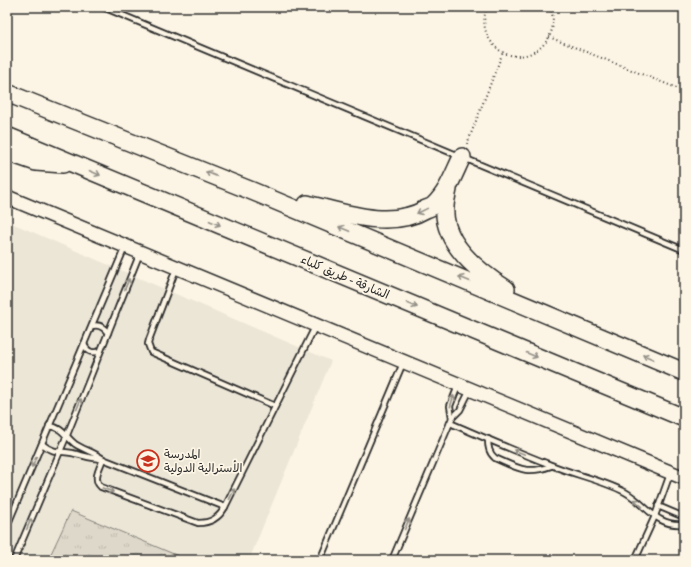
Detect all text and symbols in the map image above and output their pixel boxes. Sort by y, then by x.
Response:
one-way arrow [88,170,100,177]
one-way arrow [205,170,217,177]
one-way arrow [416,208,428,215]
one-way arrow [208,220,220,227]
one-way arrow [338,225,350,232]
street label: الشارقة - طريق كلباء [298,254,391,304]
one-way arrow [458,275,470,282]
one-way arrow [124,278,132,290]
one-way arrow [406,302,418,310]
one-way arrow [526,352,538,359]
one-way arrow [643,353,655,360]
one-way arrow [449,395,456,408]
one-way arrow [76,399,84,411]
school or university icon: المدرسة الأسترالية الدولية [135,448,161,474]
one-way arrow [514,448,526,456]
place label: المدرسة الأسترالية الدولية [164,449,243,477]
one-way arrow [30,456,37,468]
one-way arrow [102,486,114,494]
one-way arrow [229,489,236,501]
one-way arrow [633,498,643,507]
one-way arrow [26,519,33,531]
one-way arrow [404,519,411,531]

